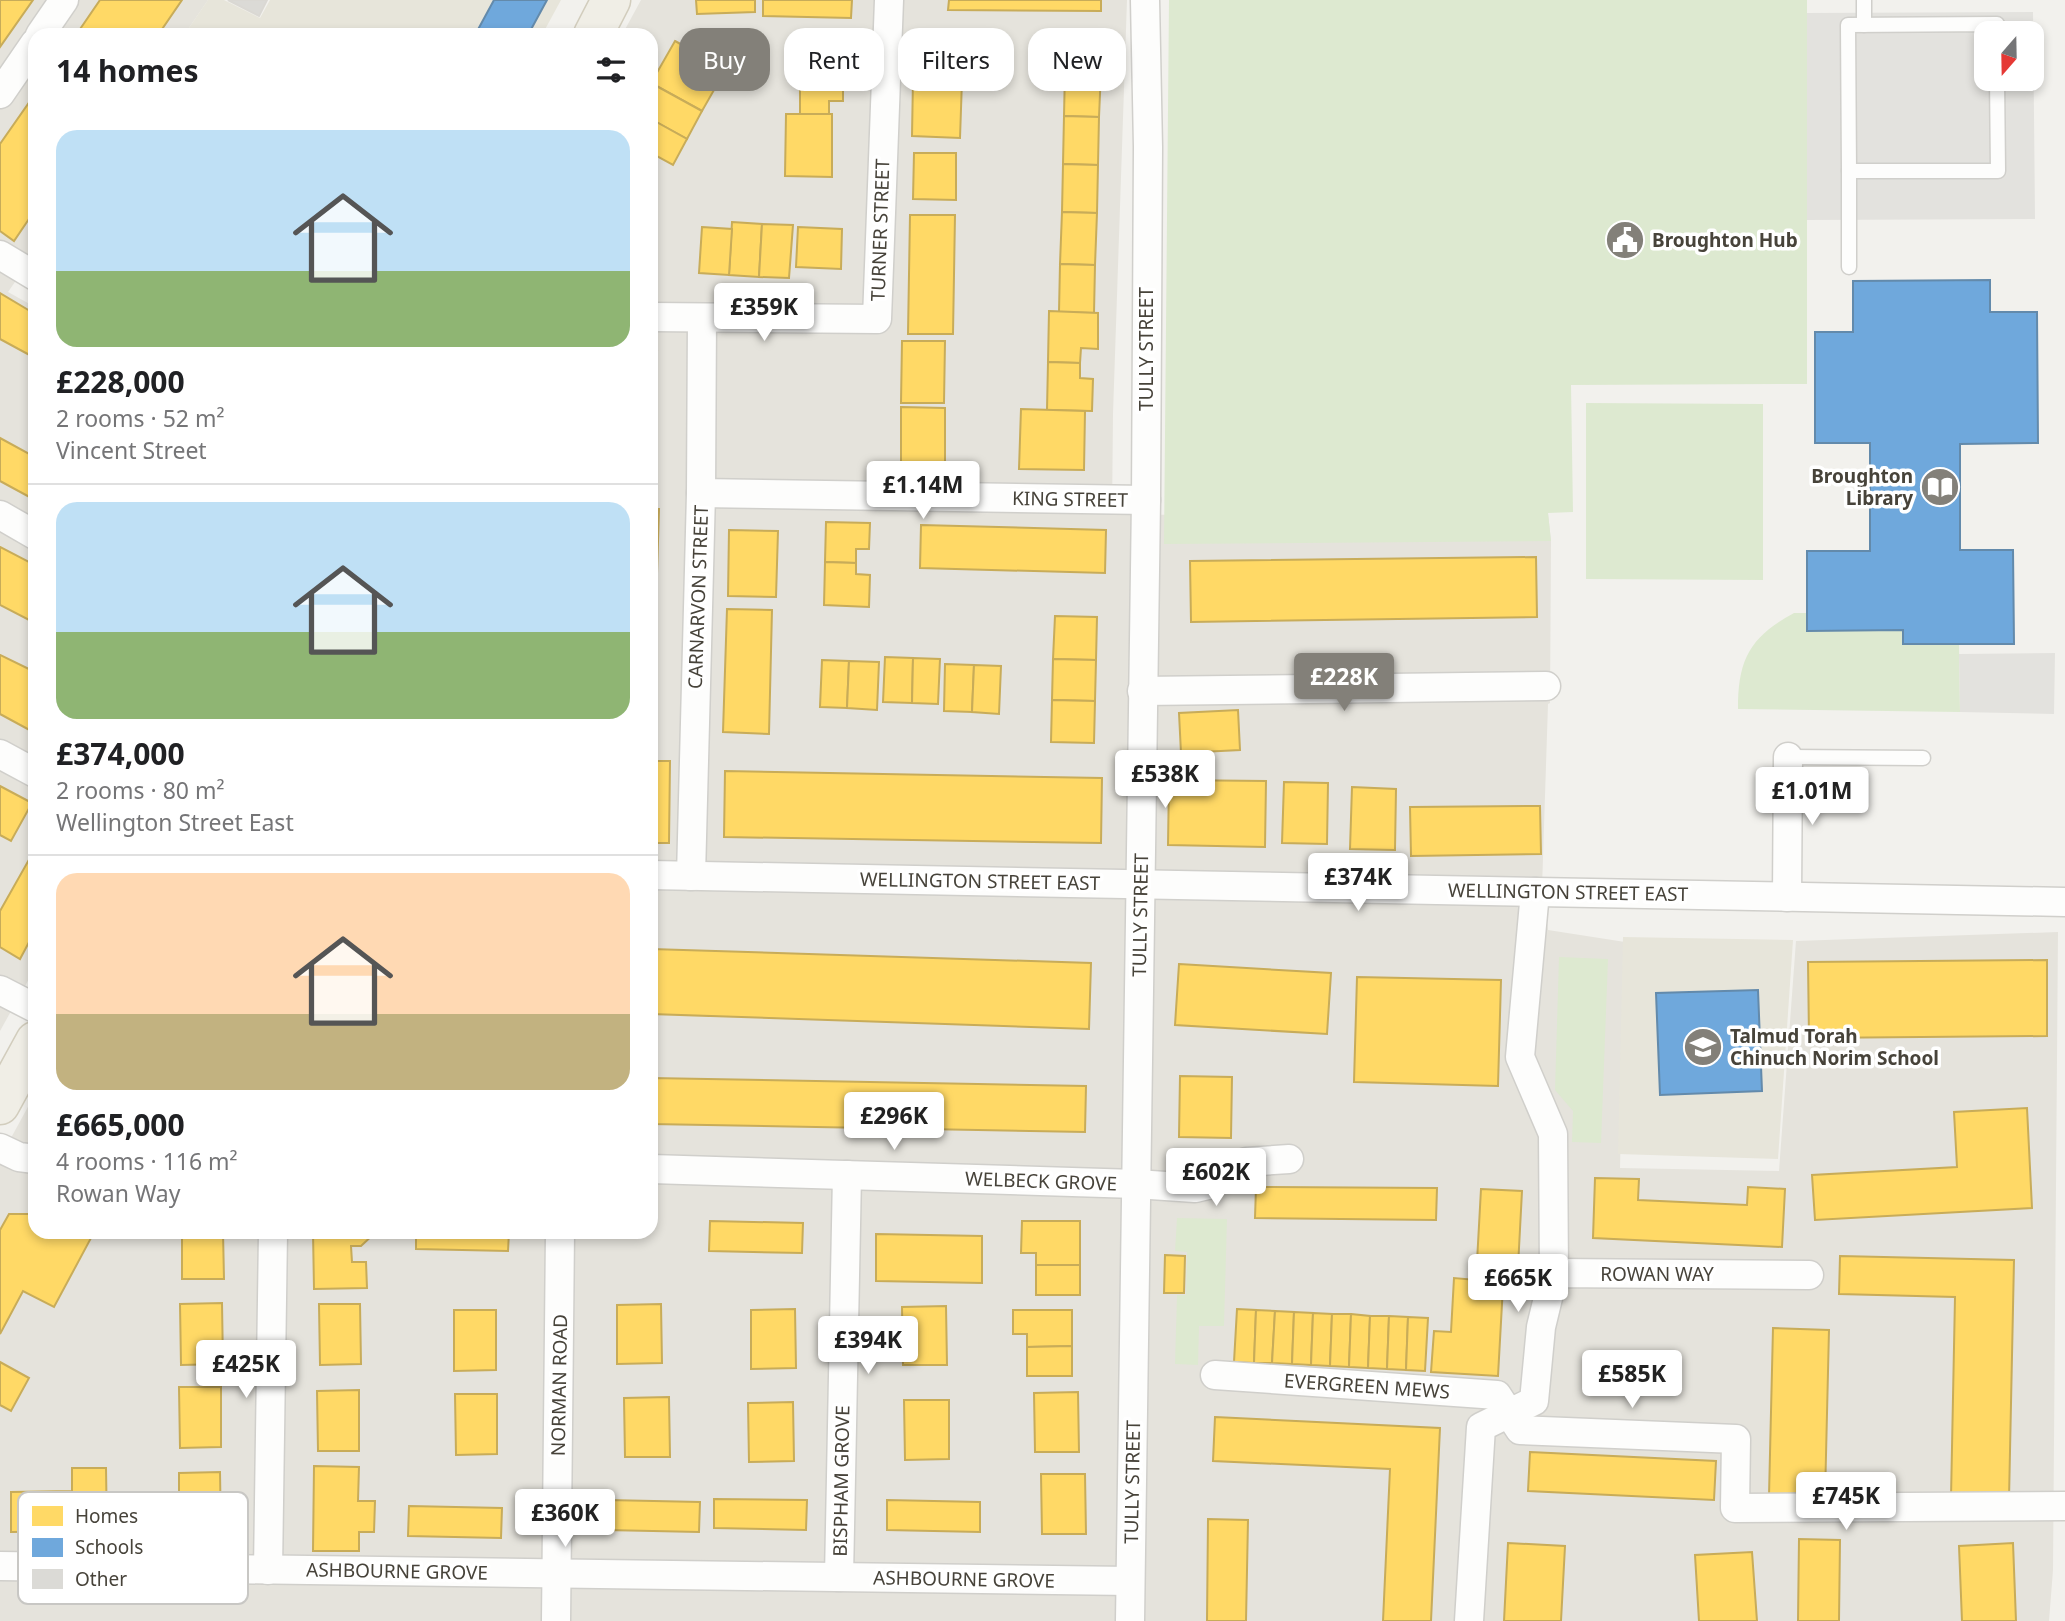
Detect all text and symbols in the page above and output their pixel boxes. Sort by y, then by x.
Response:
north arrow [1974,21,2044,91]
map controls [1974,21,2044,91]
chip: Buy [679,28,770,91]
chip: Rent [784,28,884,91]
chip: Filters [898,28,1014,91]
chip: New [1028,28,1126,91]
text: 14 homes [56,50,199,91]
icon: filters [592,51,630,89]
street label: TURNER STREET [865,158,895,302]
icon: home [280,175,406,301]
public building icon: Broughton Hub [1604,219,1646,261]
place label: Broughton Hub [1652,227,1798,253]
pin: £359K [715,284,813,343]
street label: TULLY STREET [1133,287,1159,411]
text: £359K [730,290,798,322]
text: £228,000 [56,361,185,402]
text: 2 rooms · 52 m² [56,402,225,434]
text: Vincent Street [56,434,207,466]
pin: £1.14M [866,462,980,521]
place label: Broughton Library [1811,463,1913,511]
library icon: Broughton Library [1919,466,1961,508]
text: £1.14M [883,468,963,500]
street label: KING STREET [1012,485,1129,513]
street label: CARNARVON STREET [682,504,714,690]
icon: home [280,547,406,673]
pin: £228K [1295,654,1393,713]
text: £228K [1310,660,1378,692]
text: £374,000 [56,733,185,774]
pin: £538K [1116,750,1214,810]
text: £538K [1131,757,1199,789]
pin: £1.01M [1755,768,1869,827]
text: 2 rooms · 80 m² [56,774,225,806]
text: £1.01M [1772,774,1852,806]
text: Wellington Street East [56,806,294,838]
street label: TULLY STREET [1126,852,1154,977]
pin: £374K [1309,853,1407,913]
text: £374K [1324,860,1392,892]
street label: WELLINGTON STREET EAST [860,866,1101,896]
street label: WELLINGTON STREET EAST [1448,877,1689,907]
icon: home [280,918,406,1044]
place label: Talmud Torah Chinuch Norim School [1730,1023,1939,1071]
school or university icon: Talmud Torah Chinuch Norim School [1682,1026,1724,1068]
pin: £296K [845,1092,943,1152]
text: £296K [860,1099,928,1131]
text: £665,000 [56,1104,185,1145]
text: 4 rooms · 116 m² [56,1145,238,1177]
pin: £602K [1167,1148,1265,1208]
text: £602K [1182,1155,1250,1187]
street label: WELBECK GROVE [965,1165,1117,1197]
text: Rowan Way [56,1177,181,1209]
pin: £665K [1469,1254,1567,1314]
text: £665K [1484,1261,1552,1293]
street label: ROWAN WAY [1600,1261,1714,1287]
street label: NORMAN ROAD [545,1314,573,1456]
pin: £394K [819,1316,917,1376]
text: £394K [834,1323,902,1355]
pin: £425K [197,1340,295,1400]
text: £425K [212,1347,280,1379]
pin: £585K [1583,1350,1681,1410]
text: £585K [1598,1357,1666,1389]
street label: EVERGREEN MEWS [1283,1367,1451,1405]
street label: BISPHAM GROVE [827,1405,855,1557]
street label: TULLY STREET [1118,1419,1146,1544]
pin: £745K [1797,1472,1895,1532]
text: £745K [1812,1479,1880,1511]
pin: £360K [516,1490,614,1549]
legend [18,1492,248,1604]
text: £360K [531,1496,599,1528]
text: Homes [75,1503,138,1529]
text: Schools [75,1534,143,1560]
street label: ASHBOURNE GROVE [306,1556,488,1586]
street label: ASHBOURNE GROVE [873,1564,1055,1594]
text: Other [75,1566,127,1592]

